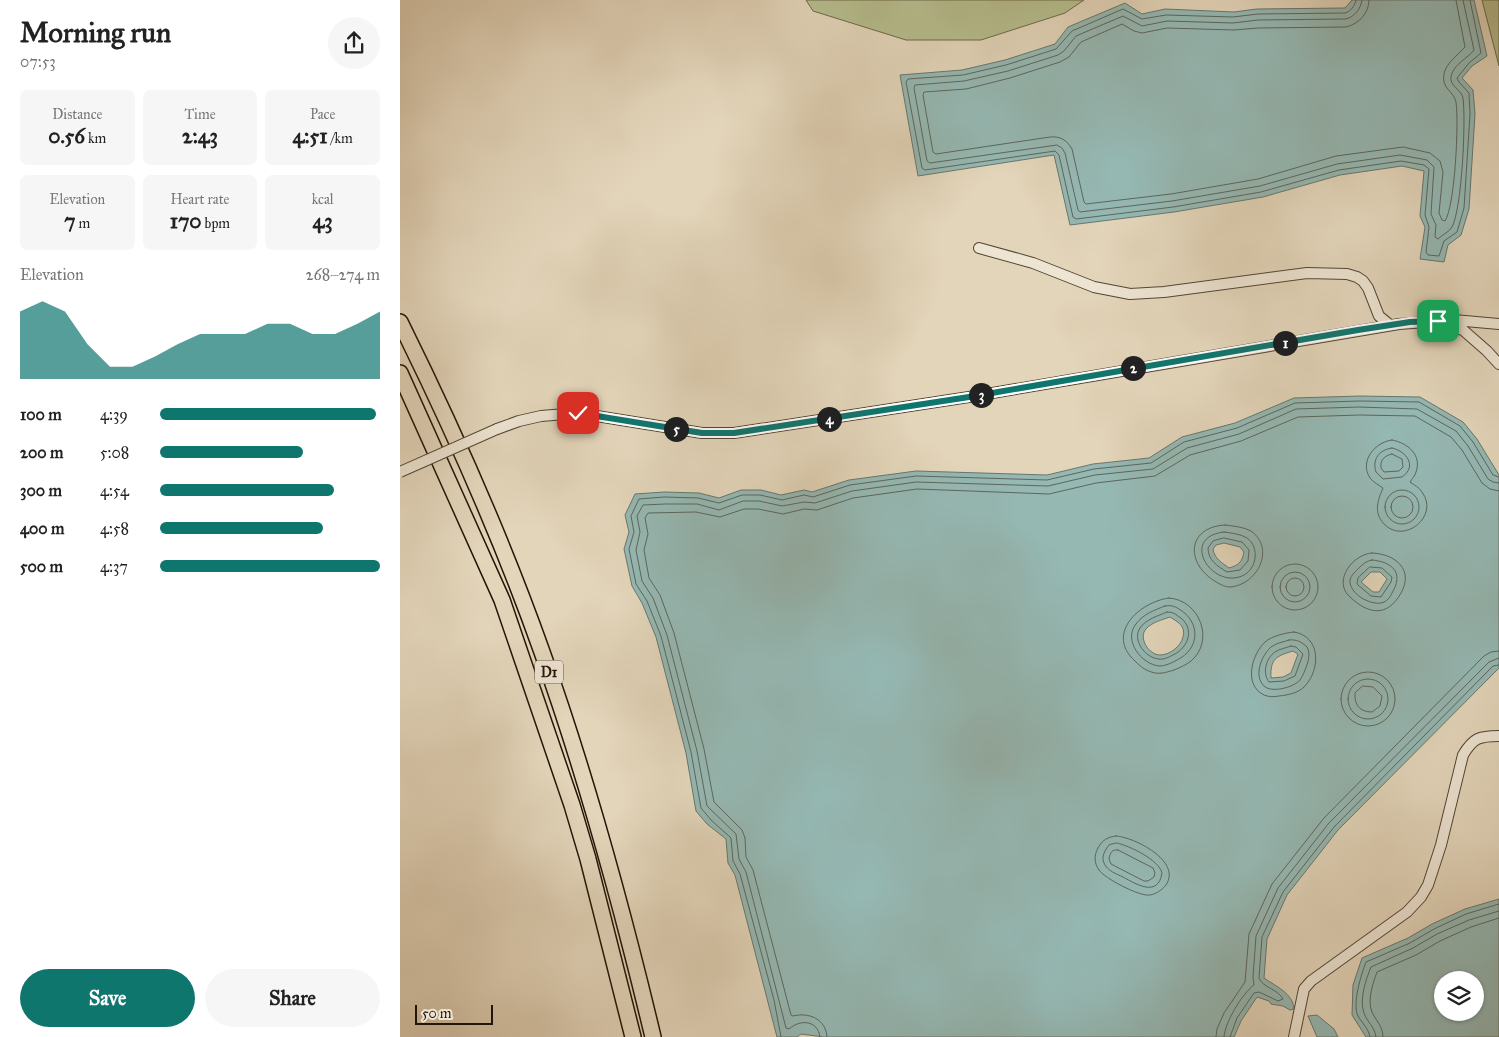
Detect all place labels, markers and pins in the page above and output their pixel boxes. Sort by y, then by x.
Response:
pin [1417,300,1459,342]
pin: 1 [1272,330,1298,356]
pin: 2 [1120,356,1146,380]
pin: 3 [968,382,994,408]
pin [557,392,599,434]
pin: 4 [816,406,842,432]
pin: 5 [664,416,688,442]

